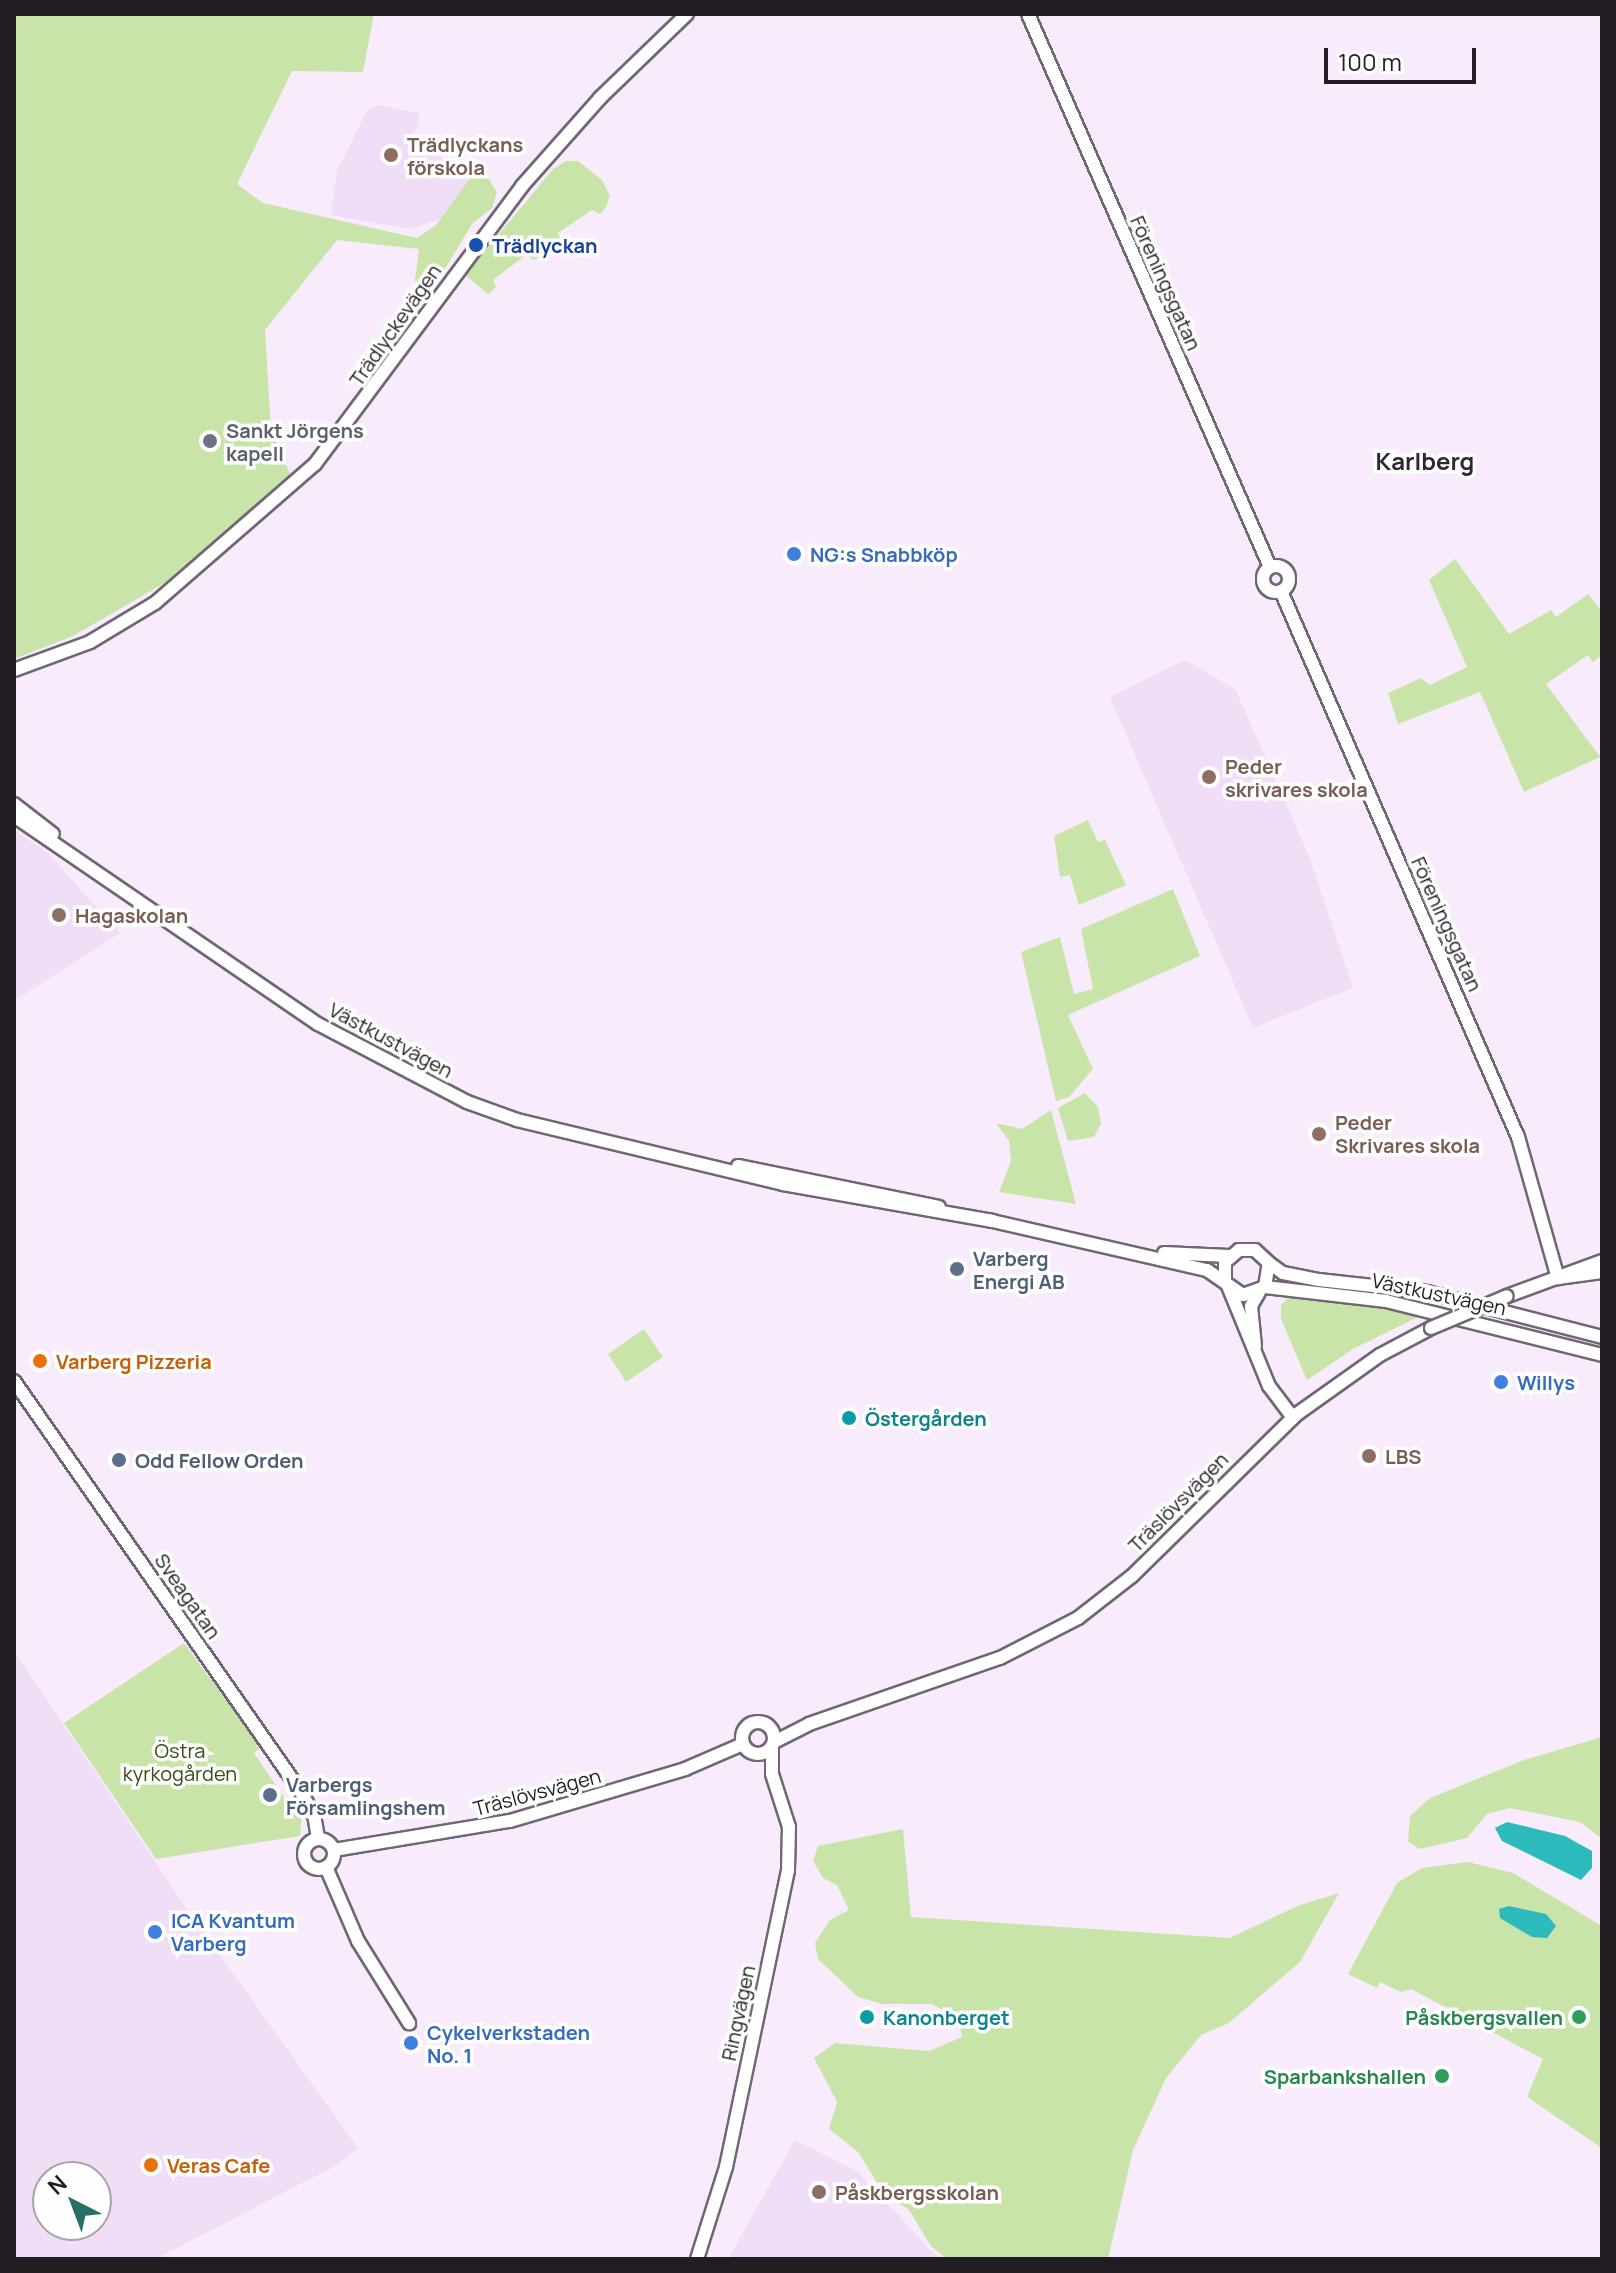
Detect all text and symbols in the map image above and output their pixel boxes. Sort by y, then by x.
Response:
scale bar [1328,32,1480,82]
text: 100 m [1338,45,1402,78]
place label: Trädlyckans förskola [407,132,523,179]
marker: Trädlyckans förskola [382,146,400,164]
street label: Föreningsgatan [1126,212,1206,354]
place label: Trädlyckan [492,233,597,257]
marker: Trädlyckan [467,236,485,254]
street label: Trädlyckevägen [344,259,446,391]
place label: Sankt Jörgens kapell [226,418,364,465]
marker: Sankt Jörgens kapell [201,432,219,450]
district label: Karlberg [1376,447,1474,475]
place label: NG:s Snabbköp [810,542,958,566]
marker: NG:s Snabbköp [785,545,803,563]
place label: Peder skrivares skola [1225,754,1368,801]
marker: Peder skrivares skola [1200,768,1218,786]
street label: Föreningsgatan [1407,853,1487,995]
place label: Hagaskolan [75,903,188,927]
marker: Hagaskolan [50,906,68,924]
street label: Västkustvägen [325,997,457,1083]
place label: Peder Skrivares skola [1335,1110,1480,1157]
marker: Peder Skrivares skola [1310,1125,1328,1143]
place label: Varberg Energi AB [973,1246,1065,1293]
marker: Varberg Energi AB [948,1260,966,1278]
street label: Västkustvägen [1370,1268,1508,1320]
place label: Varberg Pizzeria [56,1349,212,1373]
marker: Varberg Pizzeria [31,1352,49,1370]
place label: Willys [1517,1370,1575,1394]
marker: Willys [1492,1373,1510,1391]
place label: Östergården [865,1406,987,1430]
marker: Östergården [840,1409,858,1427]
place label: LBS [1385,1444,1421,1468]
street label: Träslövsvägen [1123,1447,1233,1557]
marker: LBS [1360,1447,1378,1465]
place label: Odd Fellow Orden [135,1448,303,1472]
marker: Odd Fellow Orden [110,1451,128,1469]
street label: Sveagatan [150,1549,226,1643]
park label: Östra kyrkogården [123,1739,237,1786]
street label: Träslövsvägen [471,1763,603,1821]
place label: Varbergs Församlingshem [286,1772,446,1819]
marker: Varbergs Församlingshem [261,1786,279,1804]
place label: ICA Kvantum Varberg [171,1908,295,1955]
marker: ICA Kvantum Varberg [146,1923,164,1941]
street label: Ringvägen [716,1963,760,2063]
place label: Kanonberget [883,2005,1010,2029]
place label: Påskbergsvallen [1405,2005,1563,2029]
marker: Kanonberget [858,2008,876,2026]
marker: Påskbergsvallen [1570,2008,1588,2026]
place label: Cykelverkstaden No. 1 [427,2020,590,2067]
marker: Cykelverkstaden No. 1 [402,2034,420,2052]
place label: Sparbankshallen [1264,2064,1426,2088]
marker: Sparbankshallen [1433,2067,1451,2085]
place label: Veras Cafe [167,2153,270,2177]
marker: Veras Cafe [142,2156,160,2174]
north arrow [32,2161,112,2241]
text: N [41,2168,73,2201]
place label: Påskbergsskolan [835,2180,999,2204]
marker: Påskbergsskolan [810,2183,828,2201]

